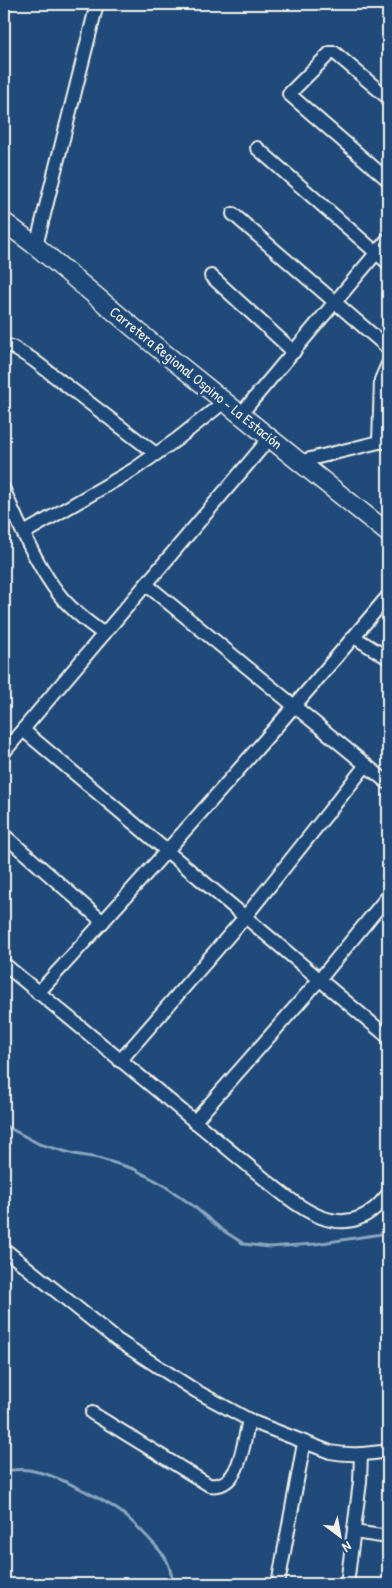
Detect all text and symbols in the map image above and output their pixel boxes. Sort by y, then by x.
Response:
street label: Carretera Regional Ospino - La Estación [105,301,287,454]
north arrow [314,1510,364,1560]
text: N [338,1537,355,1558]

